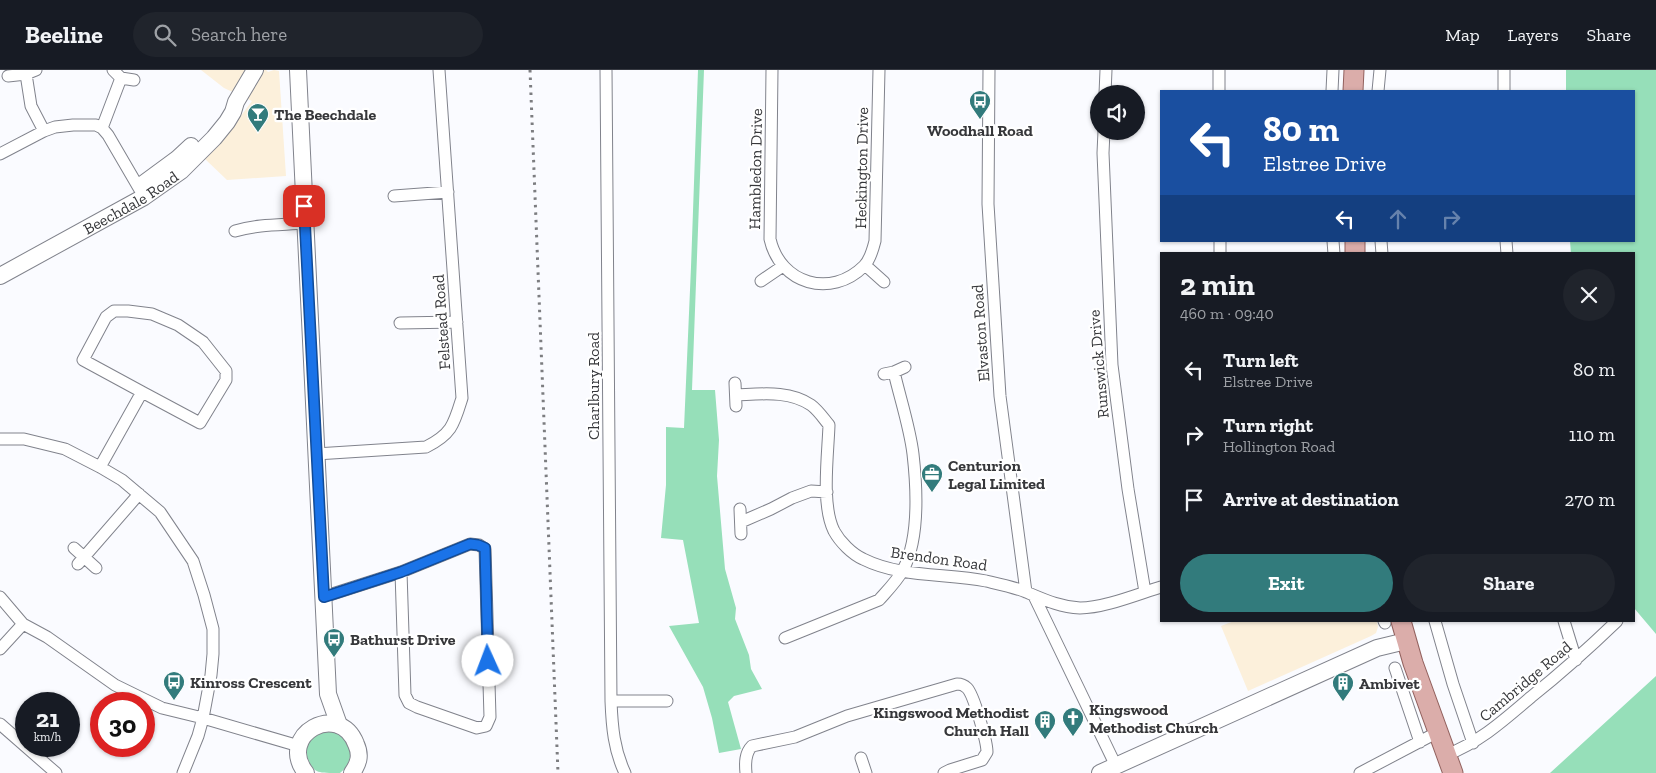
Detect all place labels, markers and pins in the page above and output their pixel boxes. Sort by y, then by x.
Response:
bus stop icon: Woodhall Road [968,89,992,120]
bar icon: The Beechdale [246,102,270,133]
place label: The Beechdale [274,105,376,124]
place label: Woodhall Road [927,121,1033,140]
pin [283,185,325,227]
place label: Centurion Legal Limited [948,456,1045,493]
office icon: Centurion Legal Limited [920,462,944,493]
bus stop icon: Bathurst Drive [322,627,346,658]
place label: Bathurst Drive [350,630,456,649]
bus stop icon: Kinross Crescent [162,670,186,701]
building icon: Ambivet [1331,671,1355,702]
place label: Kinross Crescent [190,673,312,692]
place label: Ambivet [1359,674,1420,693]
place label: Kingswood Methodist Church [1089,700,1219,737]
place label: Kingswood Methodist Church Hall [873,703,1030,740]
church icon: Kingswood Methodist Church [1061,706,1085,737]
building icon: Kingswood Methodist Church Hall [1033,709,1057,740]

